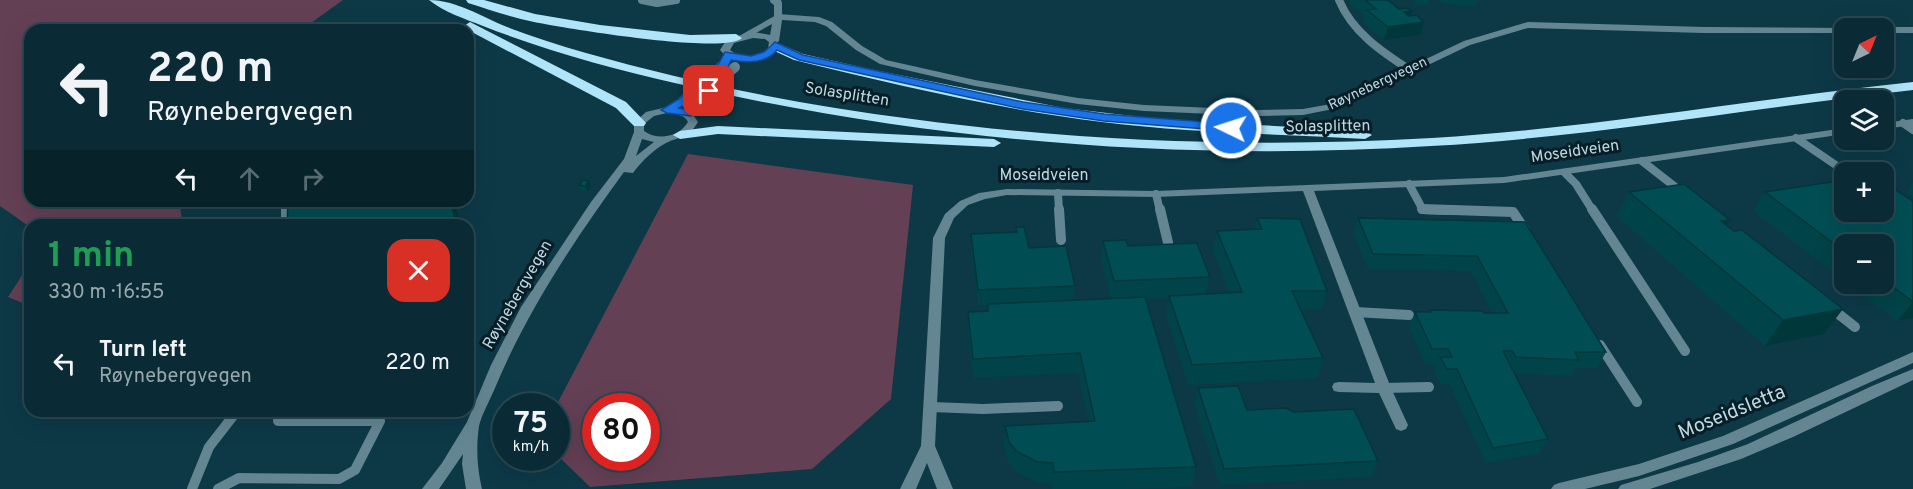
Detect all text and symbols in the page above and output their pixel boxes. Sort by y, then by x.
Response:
north arrow [1834,18,1894,78]
map controls [1834,18,1894,294]
text: 220 m [147,44,273,97]
icon: left [48,48,126,126]
street label: Røynebergvegen [1326,54,1430,114]
pin [683,65,734,116]
icon: arrive [692,74,725,107]
street label: Solasplitten [803,78,891,112]
button: layers [1834,90,1894,150]
text: Røynebergvegen [147,96,353,130]
position arrow [1199,96,1263,160]
street label: Solasplitten [1285,116,1371,138]
street label: Moseidveien [1529,136,1621,168]
icon: left [170,162,203,195]
icon: ahead [233,162,266,195]
icon: right [296,162,329,195]
button: + [1834,162,1894,222]
street label: Moseidveien [999,166,1089,186]
text: 1 min [48,234,134,280]
button: − [1834,234,1894,294]
street label: Røynebergvegen [479,237,557,353]
button: close [387,239,450,302]
text: 330 m · 16:55 [48,280,165,306]
text: Turn left [99,337,187,364]
icon: left [48,347,81,380]
text: 220 m [385,350,450,377]
text: Røynebergvegen [99,364,252,390]
street label: Moseidsletta [1674,380,1790,446]
speed limit sign: 80 [582,393,660,471]
text: 75 [514,406,548,443]
text: km/h [513,438,549,457]

